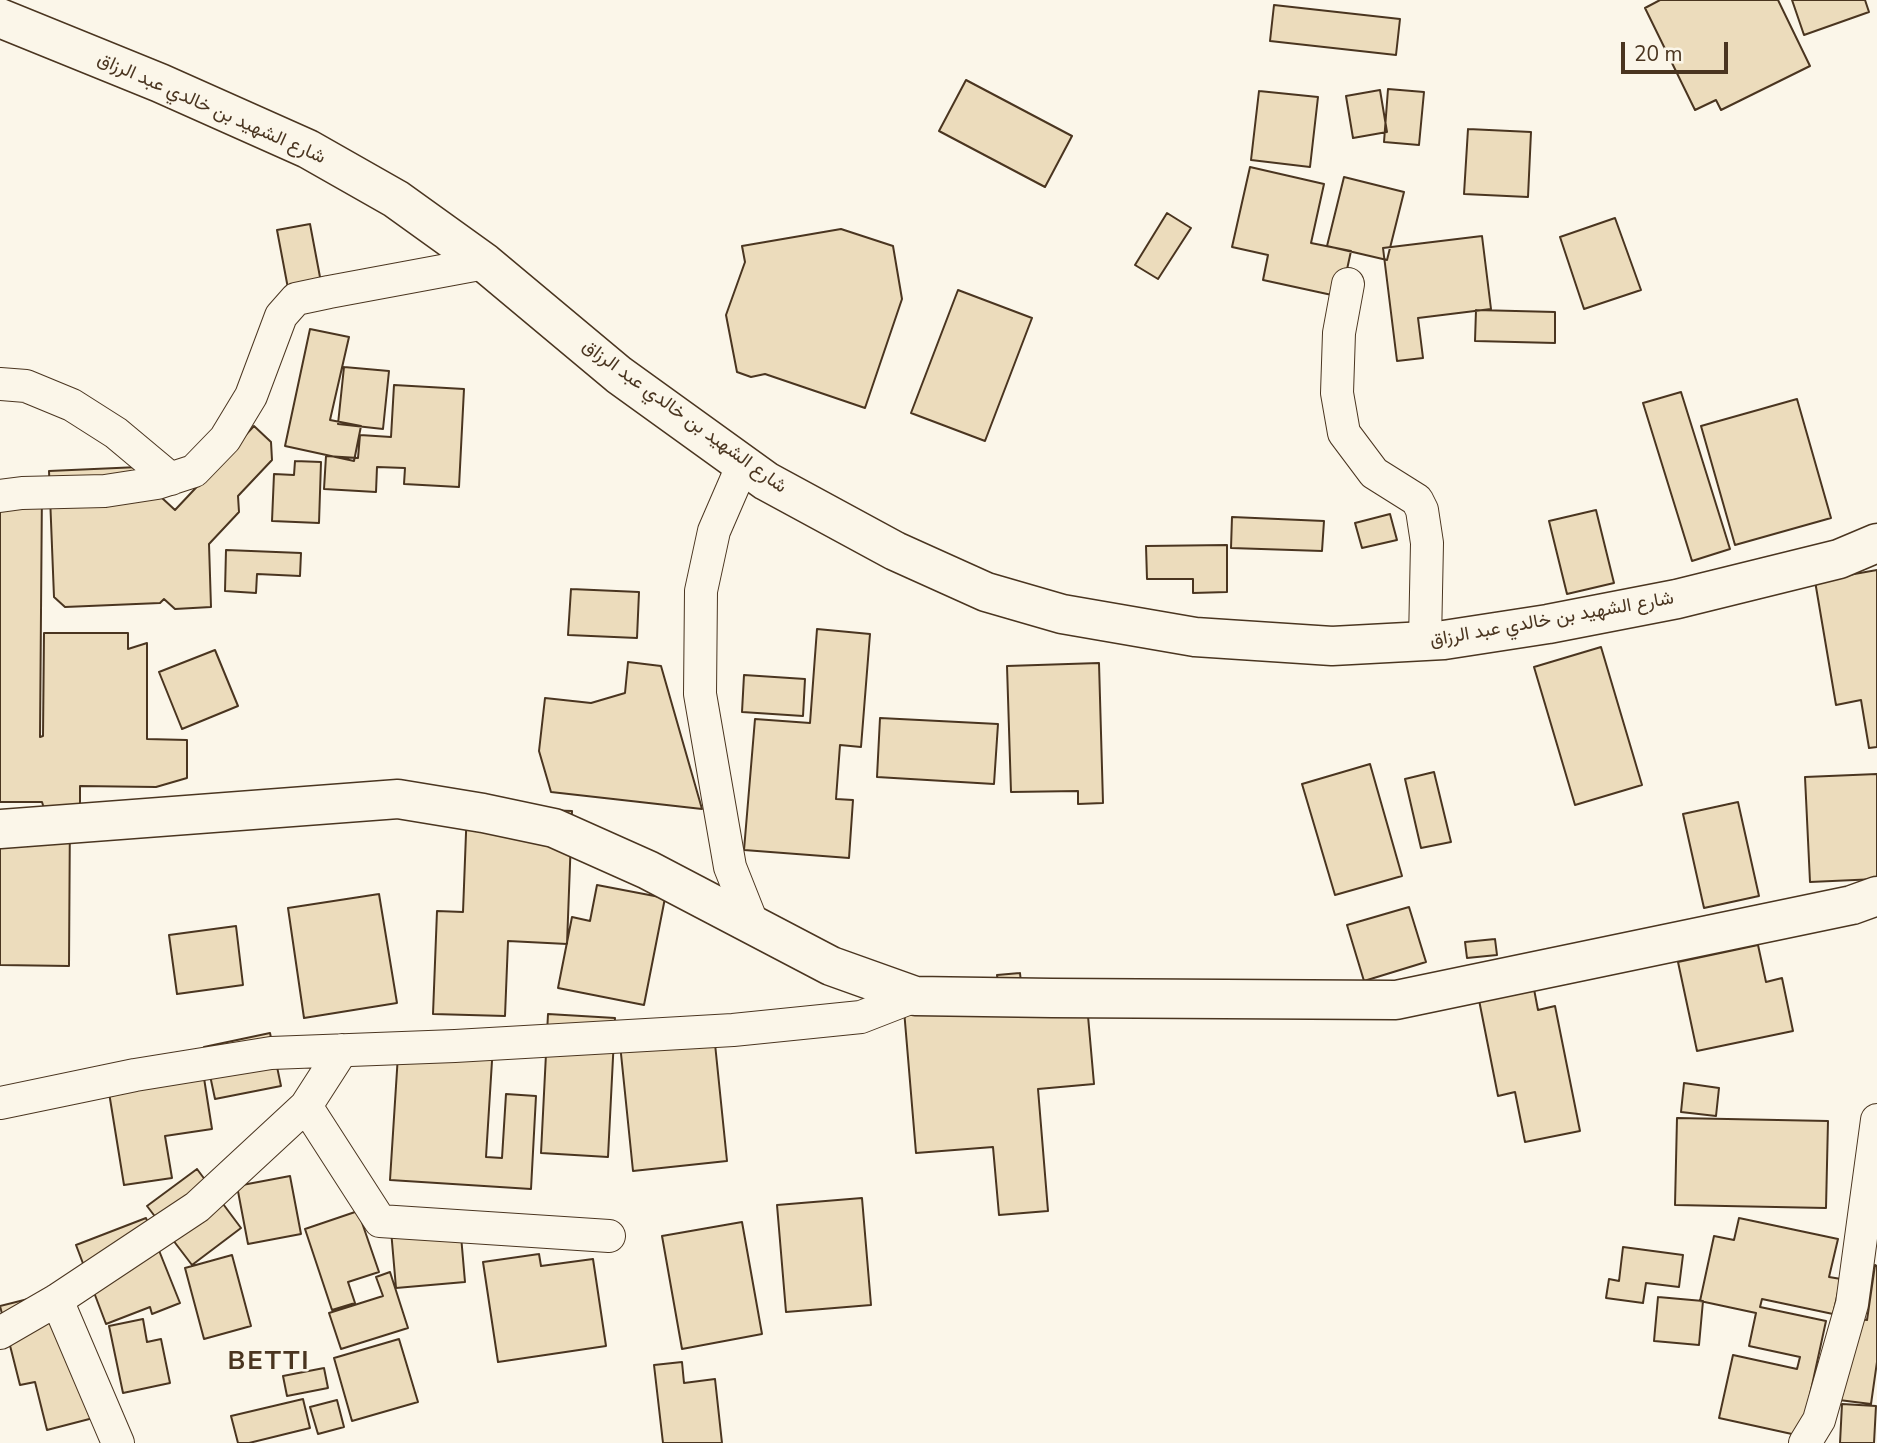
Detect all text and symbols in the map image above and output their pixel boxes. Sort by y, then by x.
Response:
scale bar [1625,28,1732,72]
text: 20 m [1634,40,1683,68]
street label: شارع الشهيد بن خالدي عبد الرزاق [93,48,329,170]
street label: شارع الشهيد بن خالدي عبد الرزاق [577,335,791,499]
street label: شارع الشهيد بن خالدي عبد الرزاق [1428,587,1676,653]
district label: BETTI [228,1347,310,1379]

